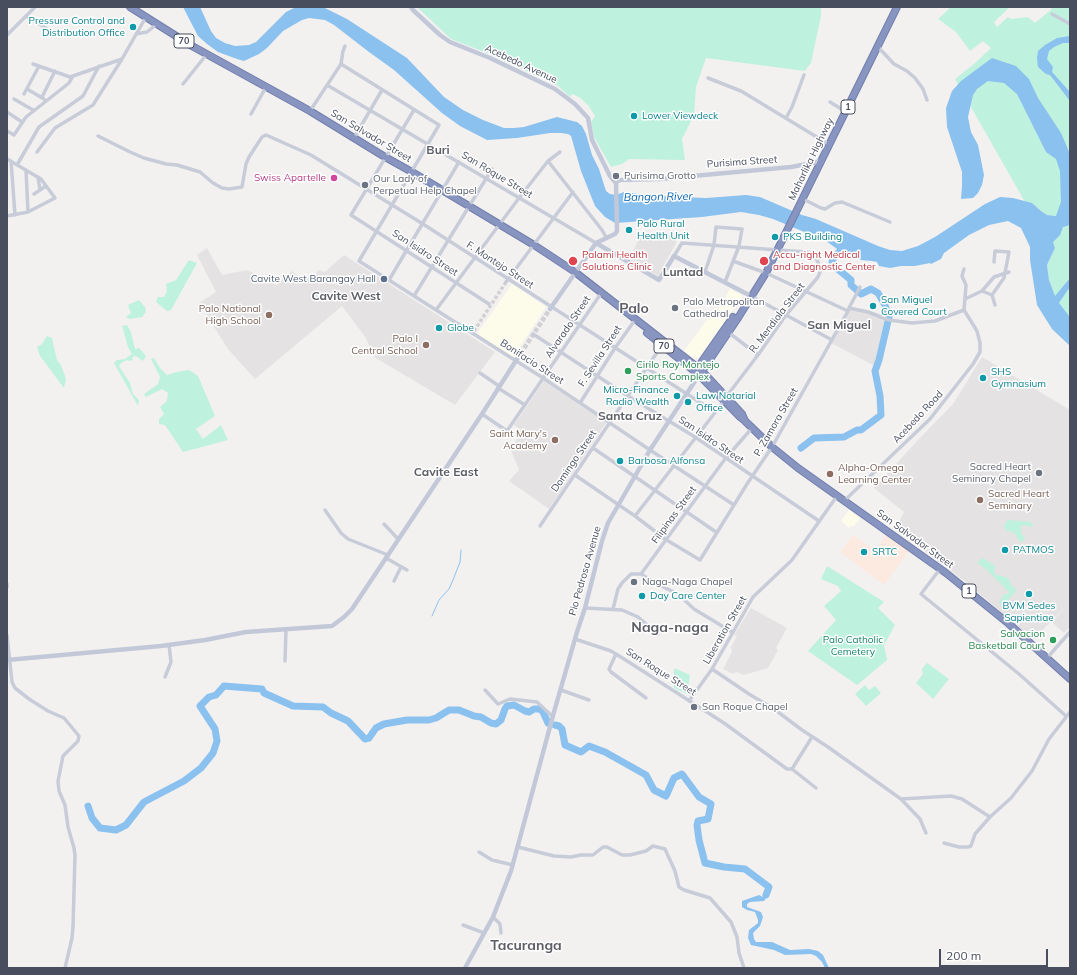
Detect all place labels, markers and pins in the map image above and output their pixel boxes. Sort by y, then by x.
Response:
place label: Pressure Control and Distribution Office [29,15,125,38]
marker: Pressure Control and Distribution Office [128,22,138,32]
place label: Lower Viewdeck [642,110,718,122]
marker: Lower Viewdeck [629,111,639,121]
place label: Purisima Grotto [624,170,696,182]
marker: Purisima Grotto [611,171,621,181]
place label: Swiss Apartelle [254,172,326,184]
marker: Swiss Apartelle [329,173,339,183]
place label: Our Lady of Perpetual Help Chapel [373,173,477,196]
marker: Our Lady of Perpetual Help Chapel [360,180,370,190]
place label: Palo Rural Health Unit [637,218,689,242]
marker: Palo Rural Health Unit [624,225,634,235]
place label: PKS Building [783,231,842,243]
marker: PKS Building [770,232,780,242]
place label: Palami Health Solutions Clinic [582,249,652,272]
place label: Accu-right Medical and Diagnostic Center [773,249,876,272]
marker: Palami Health Solutions Clinic [567,255,579,267]
marker: Accu-right Medical and Diagnostic Center [758,255,770,267]
place label: Cavite West Barangay Hall [251,273,376,285]
marker: Cavite West Barangay Hall [379,274,389,284]
place label: San Miguel Covered Court [881,294,947,318]
place label: Palo Metropolitan Cathedral [683,296,765,320]
marker: San Miguel Covered Court [868,301,878,311]
place label: Palo National High School [199,303,261,326]
marker: Palo Metropolitan Cathedral [670,303,680,313]
marker: Palo National High School [264,310,274,320]
place label: Globe [447,322,474,334]
marker: Globe [434,323,444,333]
place label: Palo I Central School [351,333,418,356]
marker: Palo I Central School [421,340,431,350]
place label: Cirilo Roy Montejo Sports Complex [636,359,719,382]
marker: Cirilo Roy Montejo Sports Complex [623,366,633,376]
place label: SHS Gymnasium [991,366,1046,390]
marker: SHS Gymnasium [978,373,988,383]
place label: Micro-Finance Radio Wealth [603,384,669,408]
place label: Law Notarial Office [696,390,756,414]
marker: Micro-Finance Radio Wealth [672,391,682,401]
marker: Law Notarial Office [683,397,693,407]
place label: Saint Mary's Academy [489,428,547,452]
marker: Saint Mary's Academy [550,435,560,445]
place label: Barbosa Alfonsa [628,455,705,467]
marker: Barbosa Alfonsa [615,456,625,466]
place label: Sacred Heart Seminary Chapel [952,461,1031,484]
place label: Alpha-Omega Learning Center [838,462,912,486]
marker: Sacred Heart Seminary Chapel [1034,468,1044,478]
marker: Alpha-Omega Learning Center [825,469,835,479]
place label: Sacred Heart Seminary [988,488,1049,512]
marker: Sacred Heart Seminary [975,495,985,505]
place label: PATMOS [1013,544,1054,556]
marker: PATMOS [1000,545,1010,555]
place label: SRTC [872,546,897,558]
marker: SRTC [859,547,869,557]
place label: Naga-Naga Chapel [642,576,732,588]
marker: Naga-Naga Chapel [629,577,639,587]
marker: BVM Sedes Sapientiae [1024,589,1034,599]
place label: Day Care Center [650,590,726,602]
marker: Day Care Center [637,591,647,601]
place label: BVM Sedes Sapientiae [1003,600,1055,624]
place label: Salvacion Basketball Court [969,628,1045,652]
marker: Salvacion Basketball Court [1048,635,1058,645]
place label: San Roque Chapel [702,701,788,713]
marker: San Roque Chapel [689,702,699,712]

